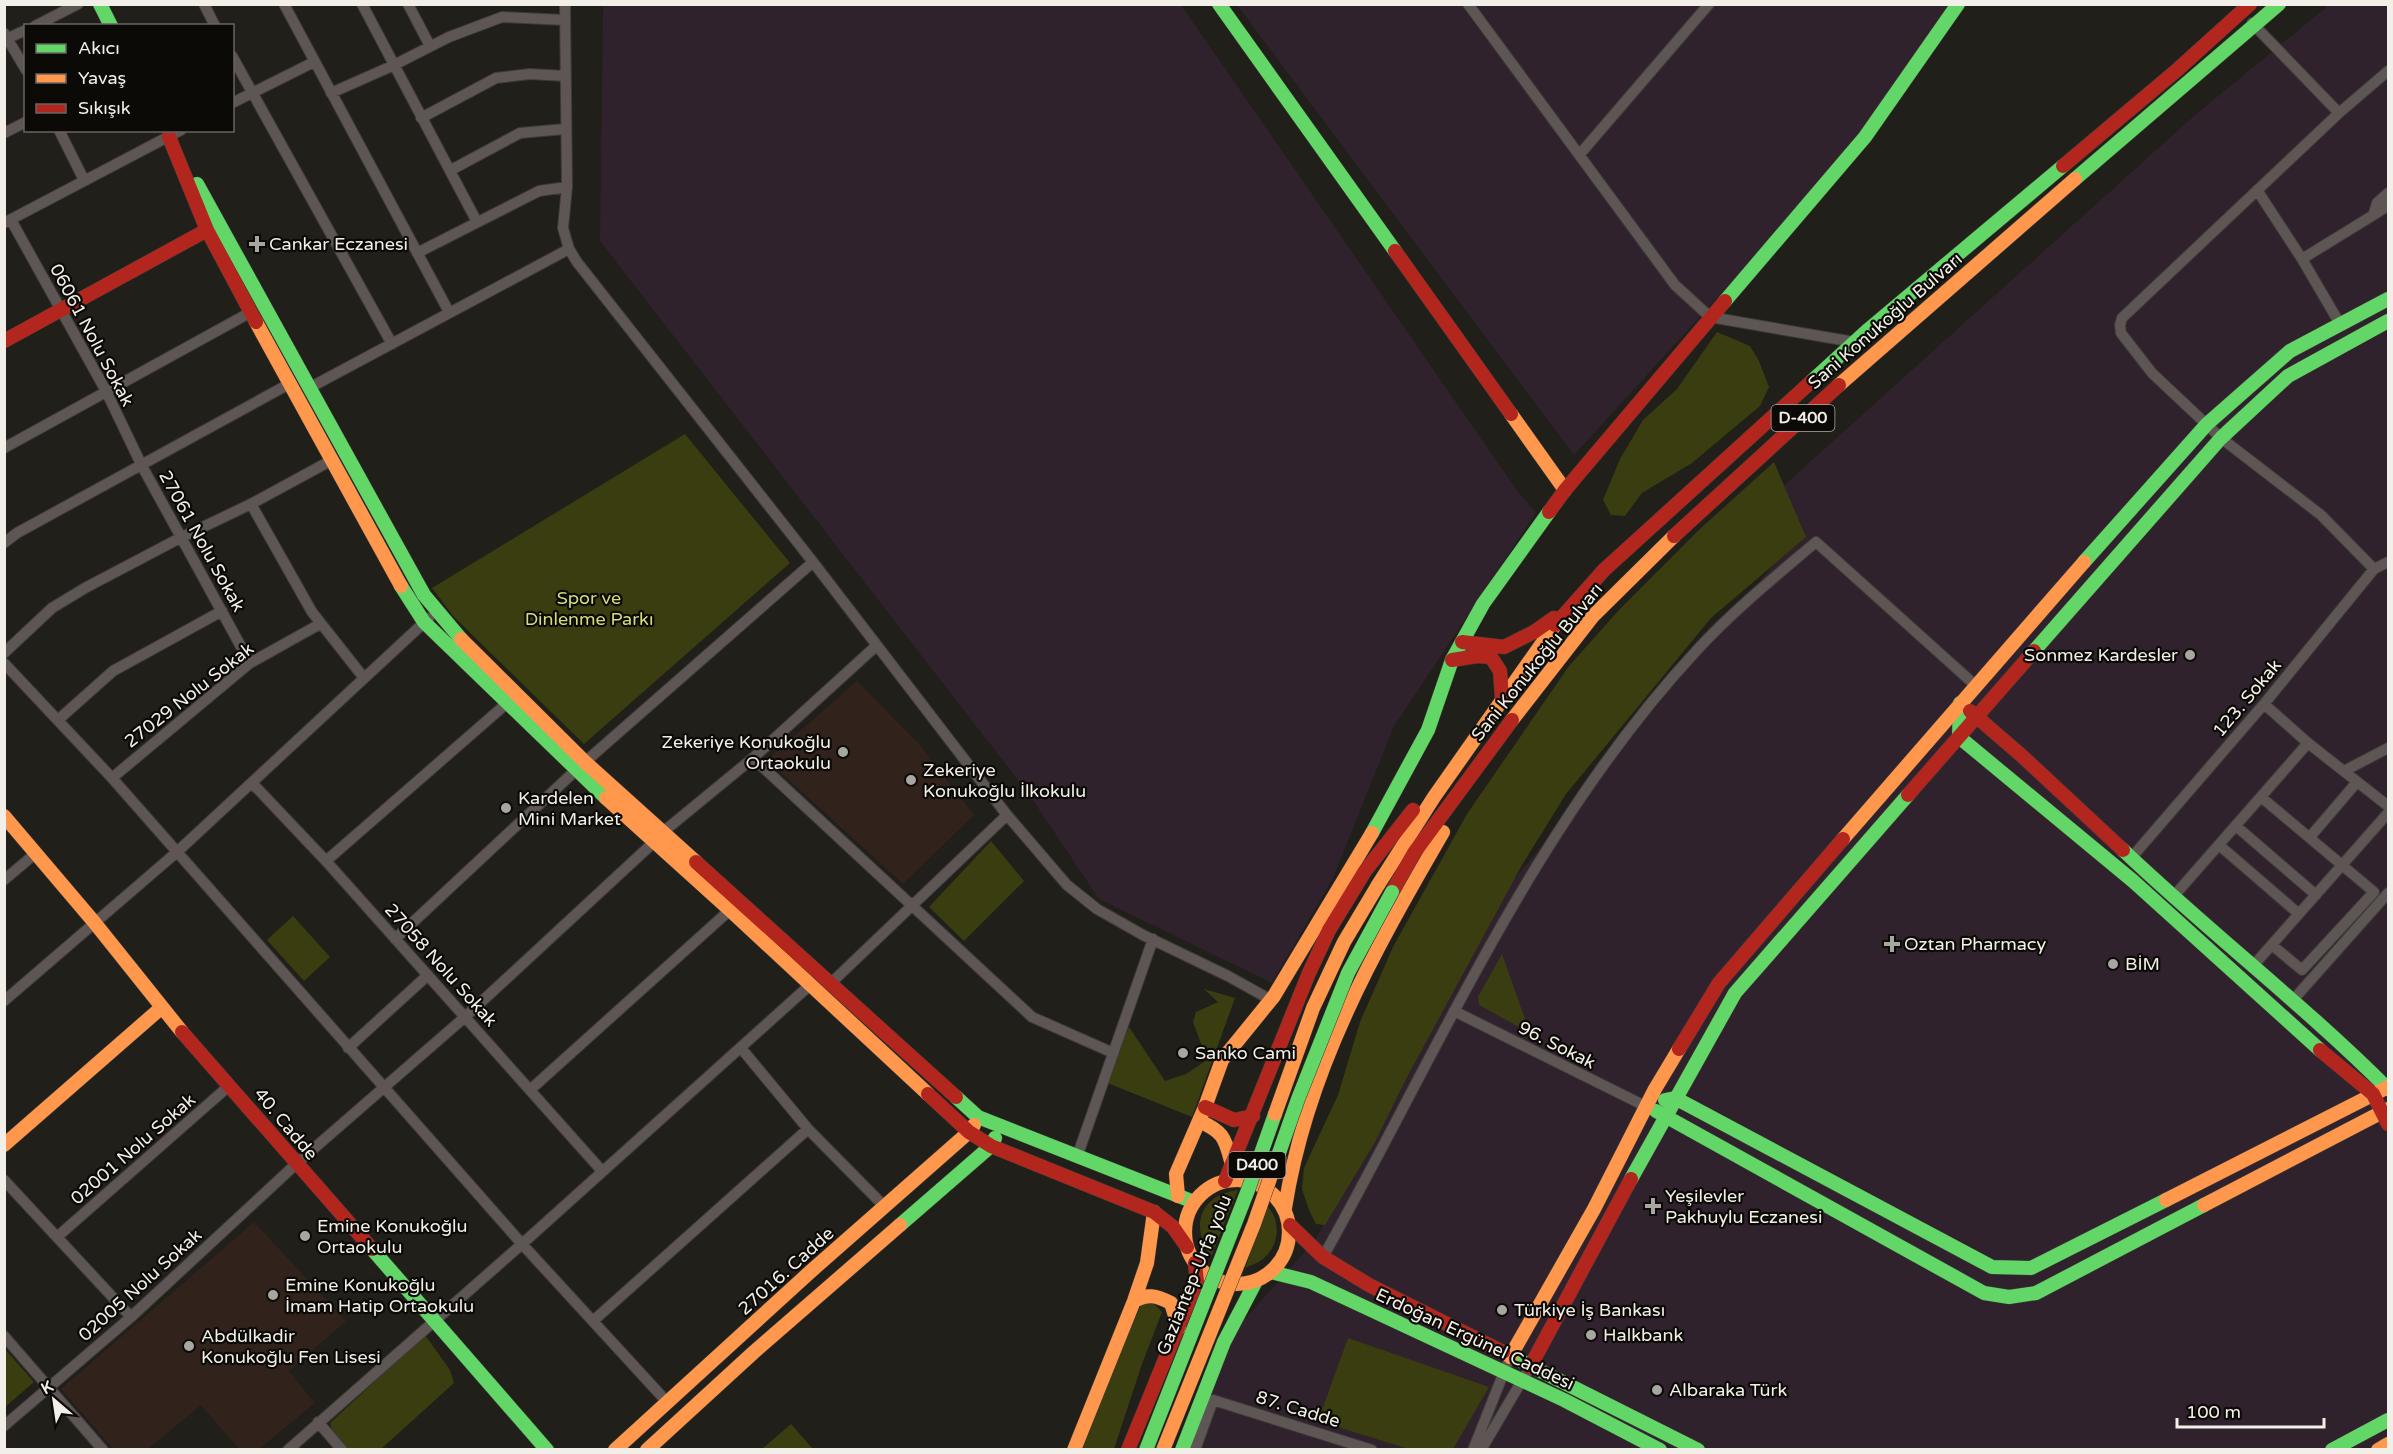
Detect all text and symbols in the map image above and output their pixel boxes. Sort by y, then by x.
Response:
legend [24,24,234,132]
text: Akıcı [78,37,120,59]
text: Yavaş [78,67,126,89]
text: Sıkışık [78,97,131,119]
place label: Cankar Eczanesi [269,233,408,255]
marker: Cankar Eczanesi [250,237,264,251]
street label: Sani Konukoğlu Bulvarı [1803,248,1967,394]
street label: 06061 Nolu Sokak [45,260,139,410]
road number: D-400 [1772,405,1834,431]
street label: 27061 Nolu Sokak [154,467,250,616]
street label: Sani Konukoğlu Bulvarı [1466,579,1608,745]
park label: Spor ve Dinlenme Parkı [525,587,653,630]
street label: 27029 Nolu Sokak [120,638,258,752]
place label: Sonmez Kardesler [2024,644,2178,666]
marker: Sonmez Kardesler [2183,648,2197,662]
street label: 123. Sokak [2208,654,2286,741]
place label: Zekeriye Konukoğlu Ortaokulu [661,731,831,774]
marker: Zekeriye Konukoğlu Ortaokulu [836,745,850,759]
place label: Zekeriye Konukoğlu İlkokulu [923,759,1086,802]
marker: Zekeriye Konukoğlu İlkokulu [904,773,918,787]
place label: Kardelen Mini Market [518,787,621,830]
marker: Kardelen Mini Market [499,801,513,815]
street label: 27058 Nolu Sokak [380,899,502,1031]
place label: Oztan Pharmacy [1904,933,2046,955]
marker: Oztan Pharmacy [1885,937,1899,951]
place label: BİM [2125,953,2160,975]
marker: BİM [2106,957,2120,971]
street label: 96. Sokak [1515,1016,1599,1074]
place label: Sanko Cami [1195,1042,1296,1064]
marker: Sanko Cami [1176,1046,1190,1060]
street label: 40. Cadde [249,1083,323,1165]
street label: 02001 Nolu Sokak [66,1089,200,1209]
road number: D400 [1228,1152,1286,1178]
place label: Yeşilevler Pakhuylu Eczanesi [1665,1185,1822,1228]
street label: Gaziantep-Urfa yolu [1152,1192,1236,1358]
marker: Yeşilevler Pakhuylu Eczanesi [1646,1199,1660,1213]
place label: Emine Konukoğlu Ortaokulu [317,1215,467,1258]
street label: 27016. Cadde [734,1222,838,1320]
street label: 02005 Nolu Sokak [74,1224,206,1346]
marker: Emine Konukoğlu Ortaokulu [298,1229,312,1243]
place label: Emine Konukoğlu İmam Hatip Ortaokulu [285,1274,474,1317]
street label: Erdoğan Ergünel Caddesi [1372,1283,1578,1395]
marker: Emine Konukoğlu İmam Hatip Ortaokulu [266,1288,280,1302]
place label: Türkiye İş Bankası [1514,1299,1665,1321]
marker: Türkiye İş Bankası [1495,1303,1509,1317]
place label: Halkbank [1603,1324,1683,1346]
place label: Abdülkadir Konukoğlu Fen Lisesi [201,1325,381,1368]
marker: Halkbank [1584,1328,1598,1342]
marker: Abdülkadir Konukoğlu Fen Lisesi [182,1339,196,1353]
north arrow [24,1370,84,1430]
text: K [38,1376,57,1399]
place label: Albaraka Türk [1669,1379,1787,1401]
marker: Albaraka Türk [1650,1383,1664,1397]
street label: 87. Cadde [1253,1386,1343,1432]
scale bar [2177,1391,2324,1429]
text: 100 m [2186,1401,2241,1423]

